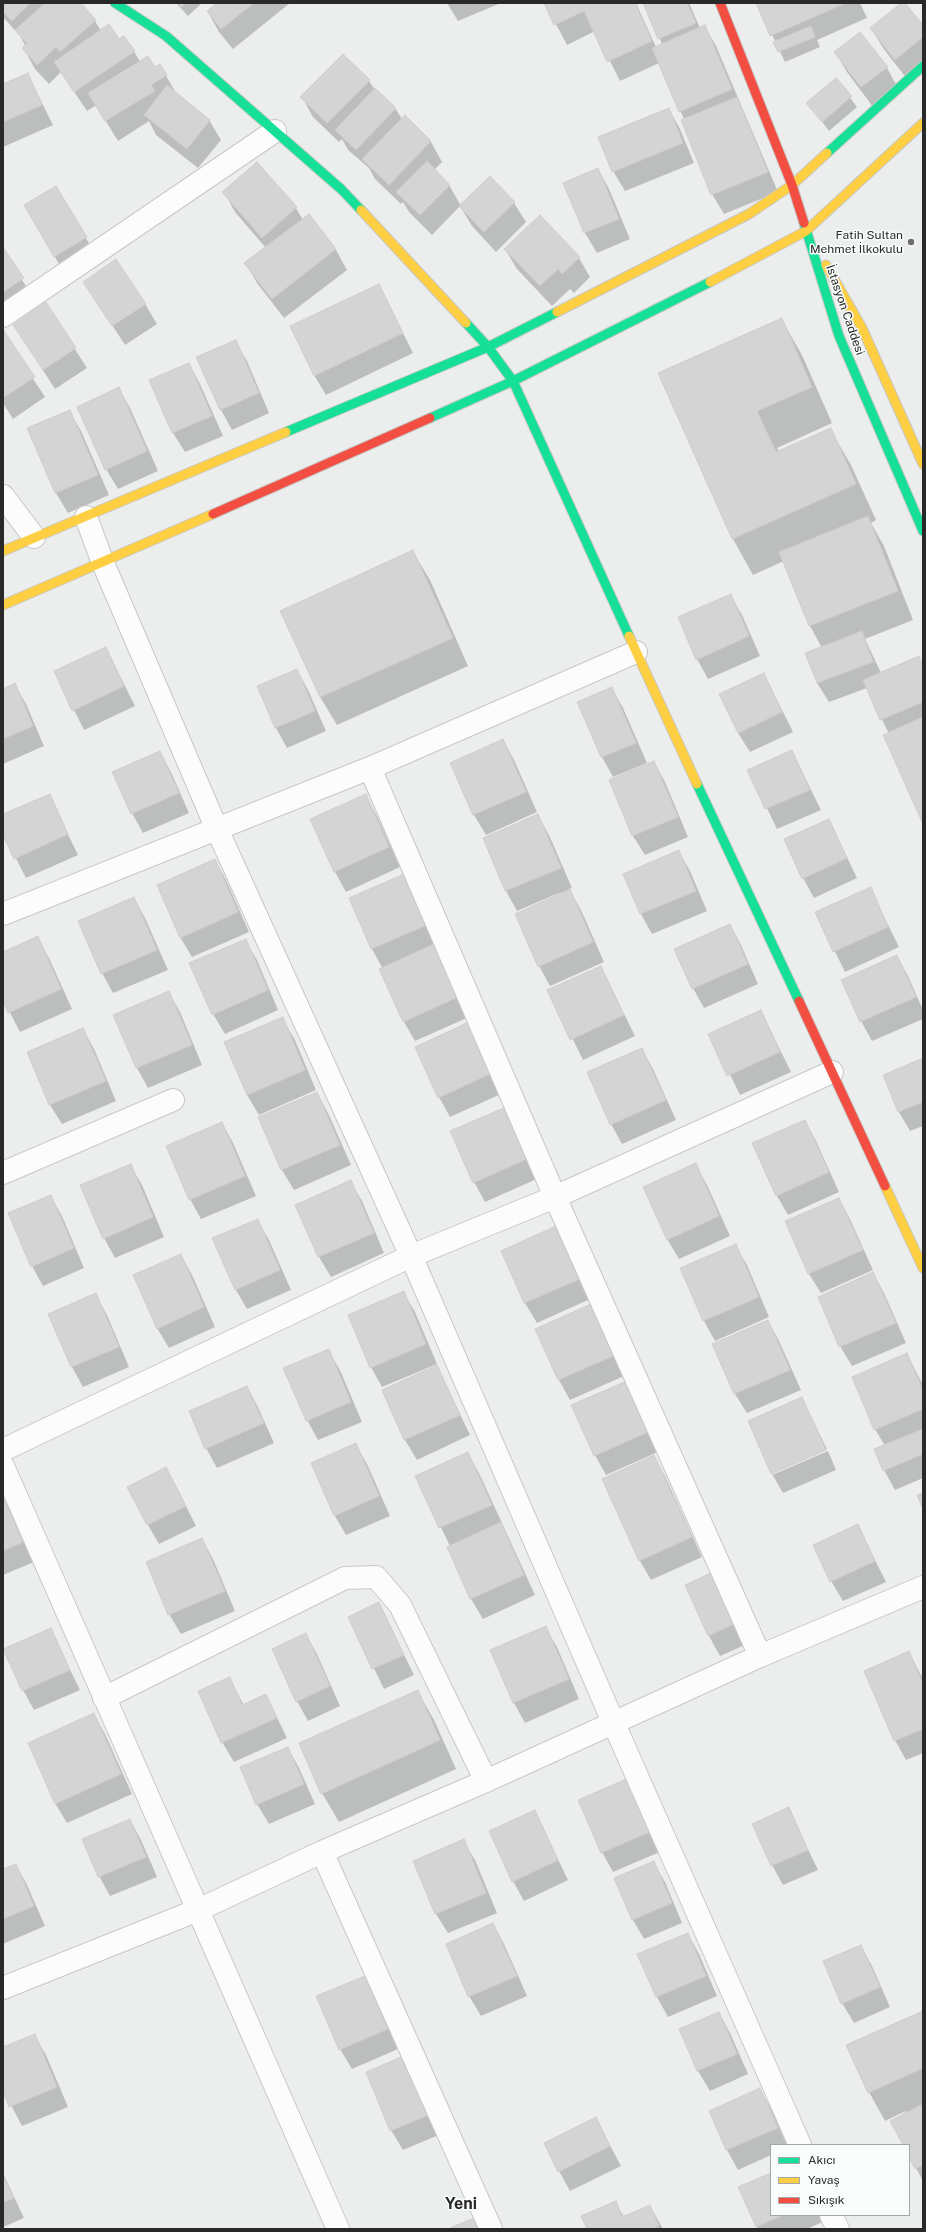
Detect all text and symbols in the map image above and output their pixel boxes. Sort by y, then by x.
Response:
place label: Fatih Sultan Mehmet İlkokulu [810,228,903,256]
marker: Fatih Sultan Mehmet İlkokulu [906,237,916,247]
street label: İstasyon Caddesi [823,263,867,357]
legend [770,2144,910,2216]
text: Akıcı [808,2153,836,2167]
text: Yavaş [808,2173,840,2187]
text: Sıkışık [808,2193,844,2207]
district label: Yeni [445,2194,477,2214]

